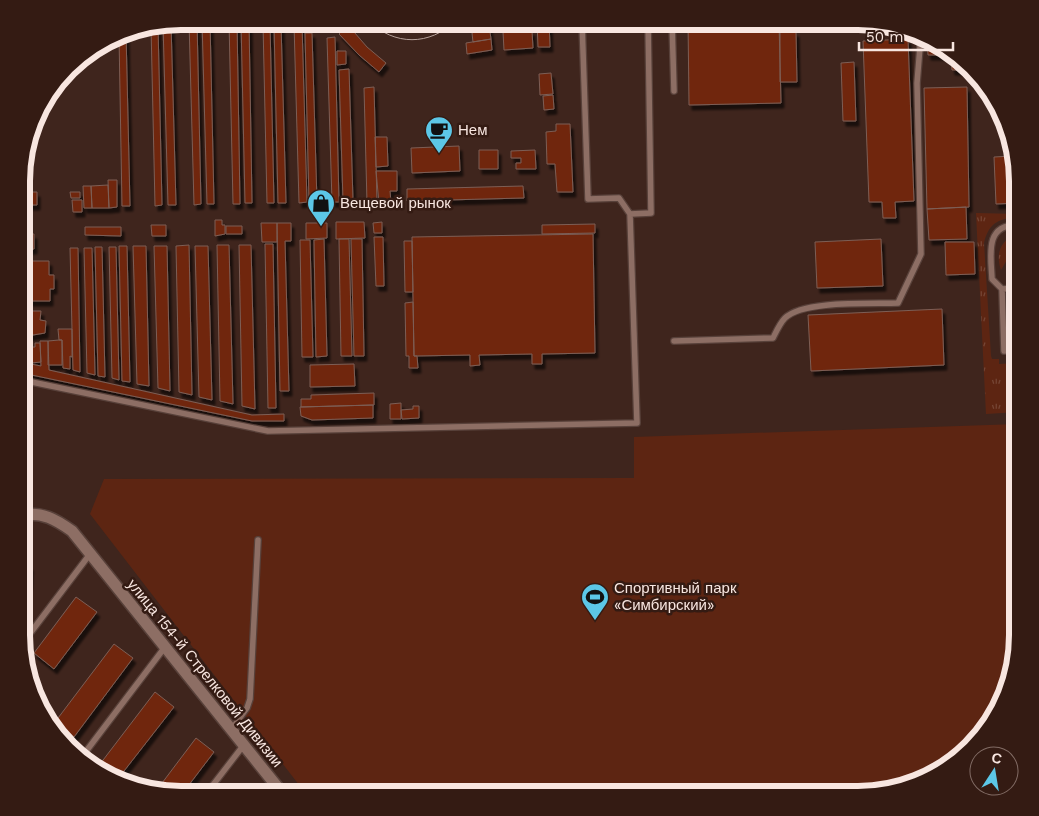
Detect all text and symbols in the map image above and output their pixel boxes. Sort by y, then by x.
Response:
scale bar [859,20,953,52]
text: 50 m [866,28,903,46]
cafe icon: Нем [424,115,454,154]
place label: Нем [458,121,488,139]
shop icon: Вещевой рынок [306,188,336,227]
place label: Вещевой рынок [340,194,451,212]
street label: улица 154-й Стрелковой Дивизии [123,575,287,771]
place label: Спортивный парк «Симбирский» [614,579,737,614]
sports icon: Спортивный парк «Симбирский» [580,582,610,621]
north arrow [969,746,1019,796]
text: С [990,749,1003,767]

